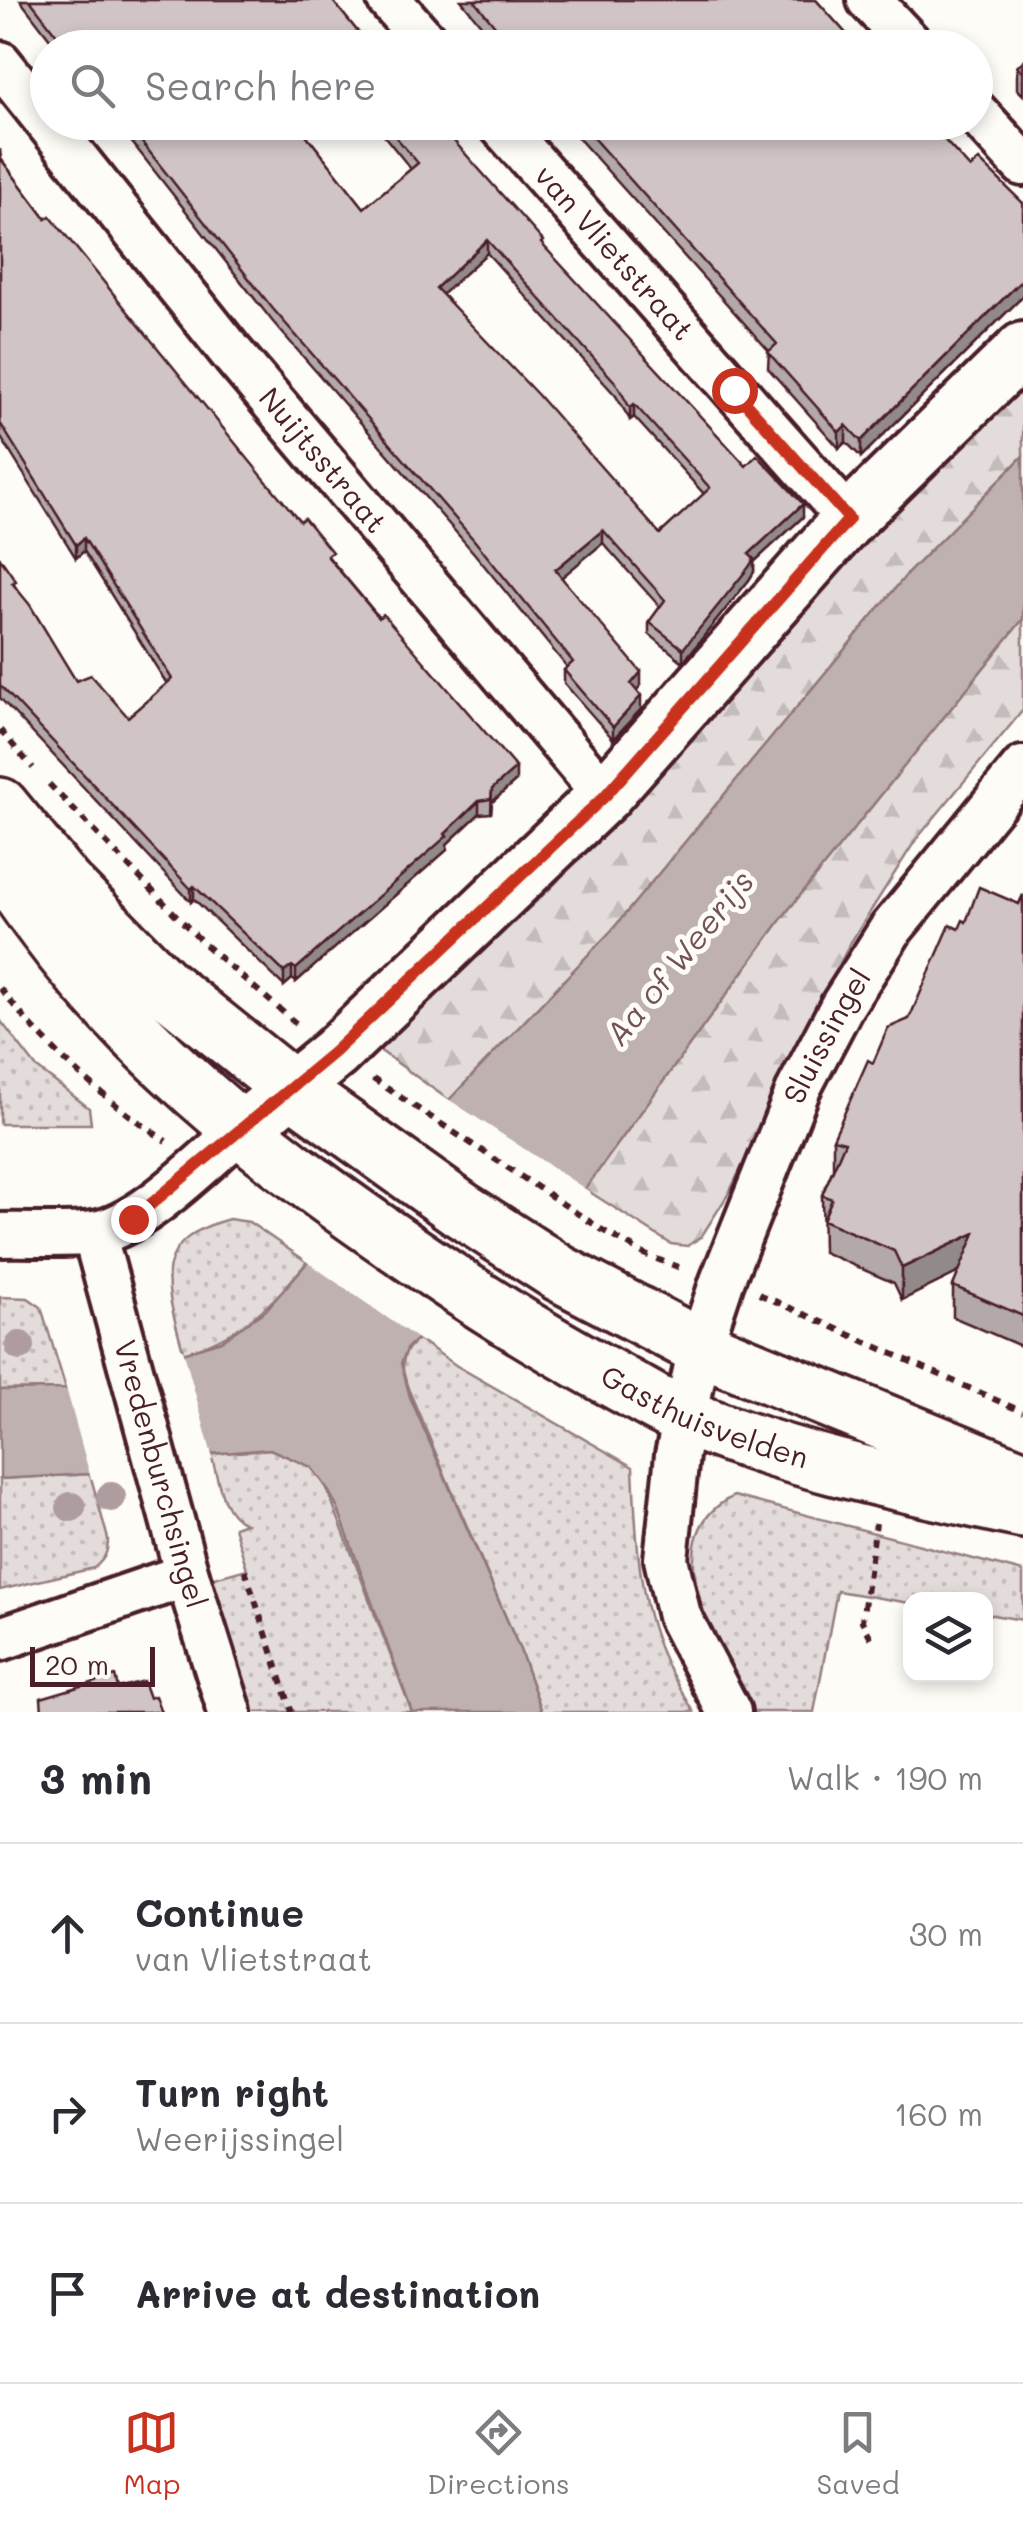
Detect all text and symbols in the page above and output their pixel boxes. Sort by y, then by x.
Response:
search box [30,30,993,140]
icon: search [65,58,120,113]
text: Search here [145,60,376,110]
street label: van Vlietstraat [527,155,704,348]
route start [712,368,758,414]
street label: Nuijtsstraat [251,378,397,541]
water label: Aa of Weerijs [595,860,762,1053]
street label: Sluissingel [773,960,879,1109]
route end [111,1197,157,1243]
street label: Vredenburchsingel [106,1335,218,1613]
street label: Gasthuisvelden [595,1355,813,1477]
map controls [903,1592,993,1682]
button: layers [903,1592,993,1682]
scale bar [30,1642,155,1686]
text: 20 m [45,1646,109,1682]
text: 3 min [40,1750,152,1805]
text: Walk · 190 m [787,1756,983,1798]
text: Continue [135,1887,304,1937]
icon: ahead [40,1906,95,1961]
text: 30 m [909,1912,983,1954]
text: van Vlietstraat [135,1937,372,1979]
text: Turn right [135,2067,329,2117]
icon: right [40,2086,95,2141]
text: 160 m [894,2092,983,2134]
text: Weerijssingel [135,2117,344,2159]
icon: arrive [40,2266,95,2321]
text: Arrive at destination [135,2268,540,2318]
tab: Map [123,2405,180,2501]
tab: Directions [427,2405,570,2501]
tab: Saved [816,2405,900,2501]

